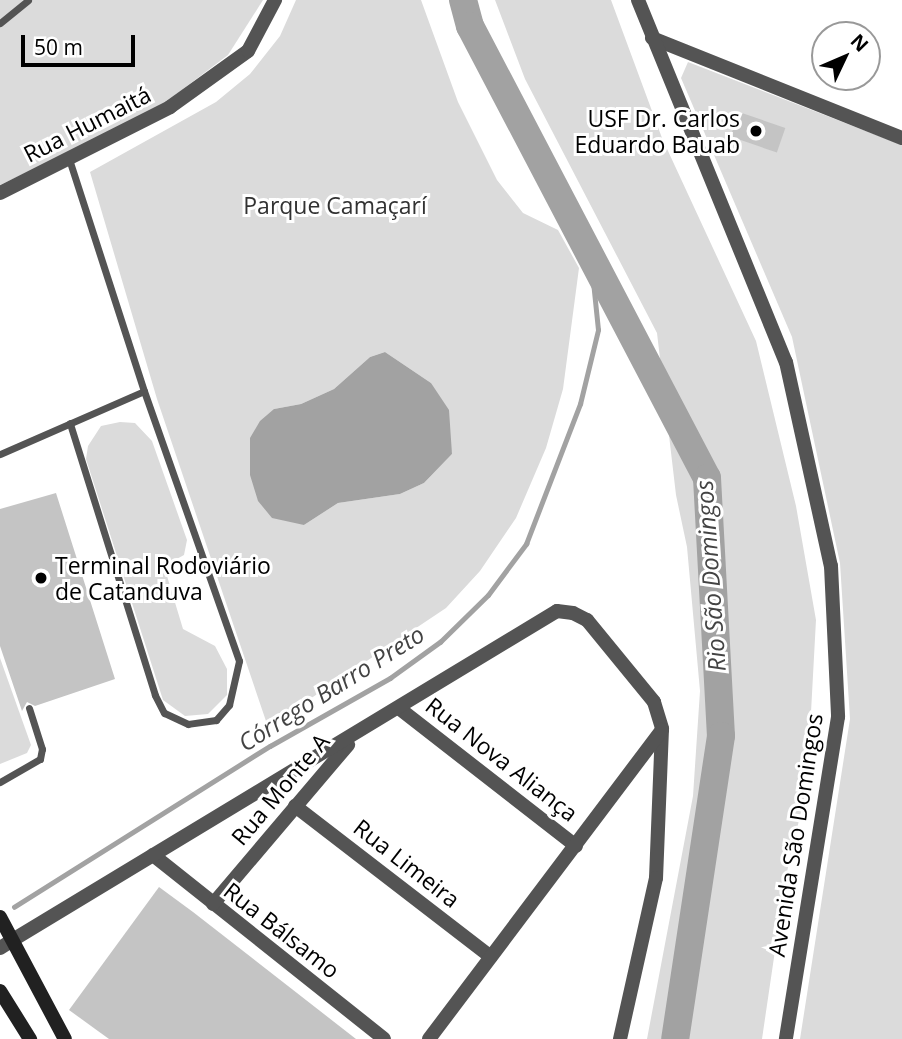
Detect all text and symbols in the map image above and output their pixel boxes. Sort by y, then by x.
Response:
scale bar [24,21,138,65]
north arrow [811,21,881,91]
text: N [845,28,874,57]
text: 50 m [34,33,83,61]
street label: Rua Humaitá [19,80,155,168]
place label: USF Dr. Carlos Eduardo Bauab [574,104,740,158]
marker: USF Dr. Carlos Eduardo Bauab [746,121,766,141]
park label: Parque Camaçarí [243,191,427,219]
water label: Rio São Domingos [689,479,731,673]
place label: Terminal Rodoviário de Catanduva [55,551,271,605]
marker: Terminal Rodoviário de Catanduva [33,570,49,586]
water label: Córrego Barro Preto [233,619,429,757]
street label: Rua Nova Aliança [420,691,584,827]
street label: Avenida São Domingos [762,711,828,959]
street label: Rua Monte A [225,728,335,850]
street label: Rua Limeira [348,813,466,913]
street label: Rua Bálsamo [219,876,345,984]

